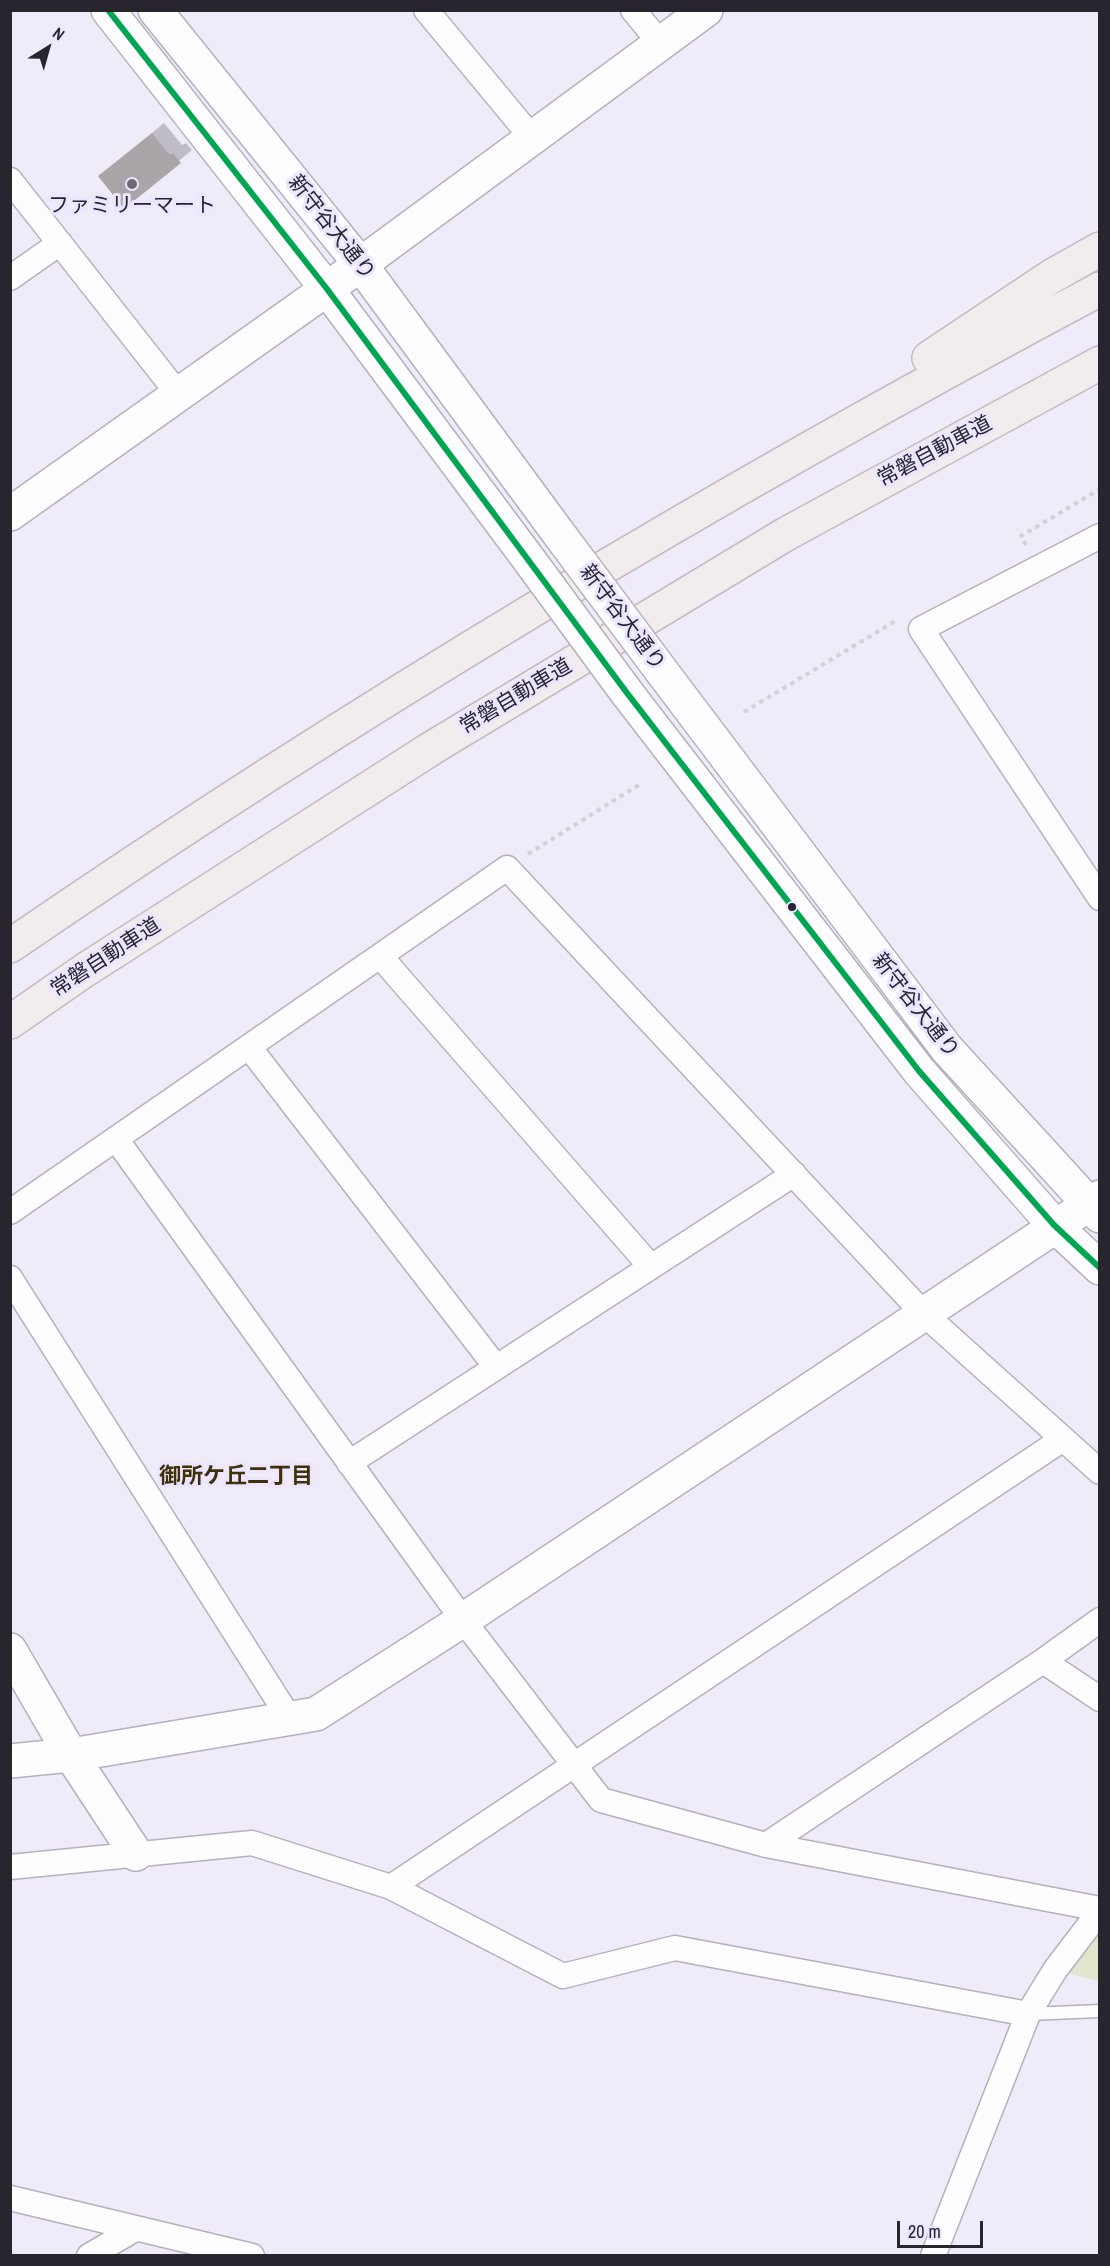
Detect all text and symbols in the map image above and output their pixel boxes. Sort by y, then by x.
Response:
north arrow [18,18,78,78]
text: N [48,22,69,45]
street label: 新守谷大通り [282,171,380,285]
marker: ファミリーマート [125,177,139,191]
place label: ファミリーマート [48,193,216,219]
street label: 常磐自動車道 [873,411,997,493]
street label: 新守谷大通り [574,560,670,676]
street label: 常磐自動車道 [456,654,576,740]
unlabelled marker [786,901,798,913]
street label: 常磐自動車道 [46,913,166,1003]
street label: 新守谷大通り [866,949,964,1063]
district label: 御所ケ丘二丁目 [159,1464,313,1490]
scale bar [900,2209,986,2247]
text: 20 m [908,2219,941,2244]

